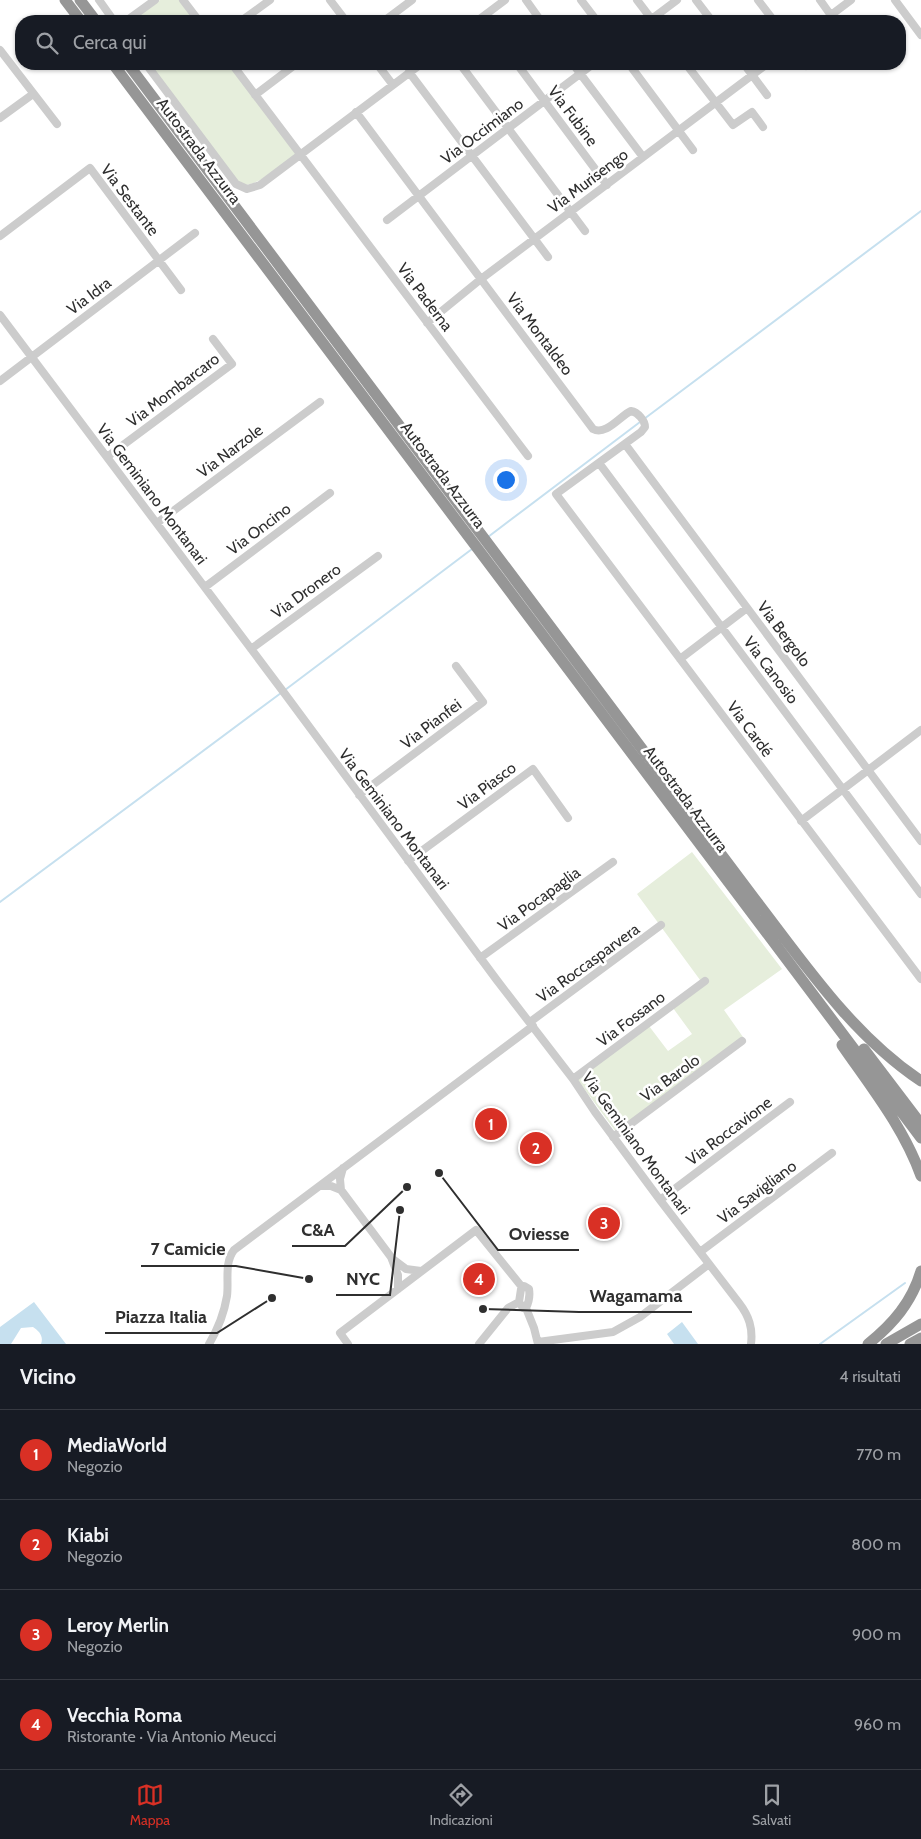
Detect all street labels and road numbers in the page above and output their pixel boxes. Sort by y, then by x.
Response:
street label: Via Fubine [544,82,602,150]
street label: Autostrada Azzurra [153,94,245,208]
street label: Via Occimiano [437,94,527,168]
street label: Via Murisengo [544,145,632,217]
street label: Via Sestante [97,160,163,240]
street label: Via Paderna [393,259,457,335]
street label: Via Idra [63,273,115,319]
street label: Via Montaldeo [503,289,577,379]
street label: Via Mombarcaro [123,349,223,431]
street label: Autostrada Azzurra [397,418,489,532]
street label: Via Geminiano Montanari [93,420,211,568]
street label: Via Narzole [194,420,266,482]
street label: Via Oncino [223,499,295,559]
street label: Via Dronero [268,559,345,623]
street label: Via Bergolo [753,597,815,671]
street label: Via Canosio [740,633,803,708]
street label: Via Pianfei [397,695,465,753]
street label: Via Cardé [723,697,777,761]
street label: Autostrada Azzurra [640,742,732,856]
street label: Via Geminiano Montanari [335,745,453,893]
street label: Via Piasco [454,758,520,814]
street label: Via Pocapaglia [494,863,584,935]
street label: Via Roccasparvera [533,919,643,1007]
street label: Via Fossano [593,987,669,1051]
street label: Via Barolo [637,1050,703,1106]
street label: Via Geminiano Montanari [578,1068,694,1218]
street label: Via Roccavione [682,1093,776,1169]
street label: Via Savigliano [714,1156,800,1228]

